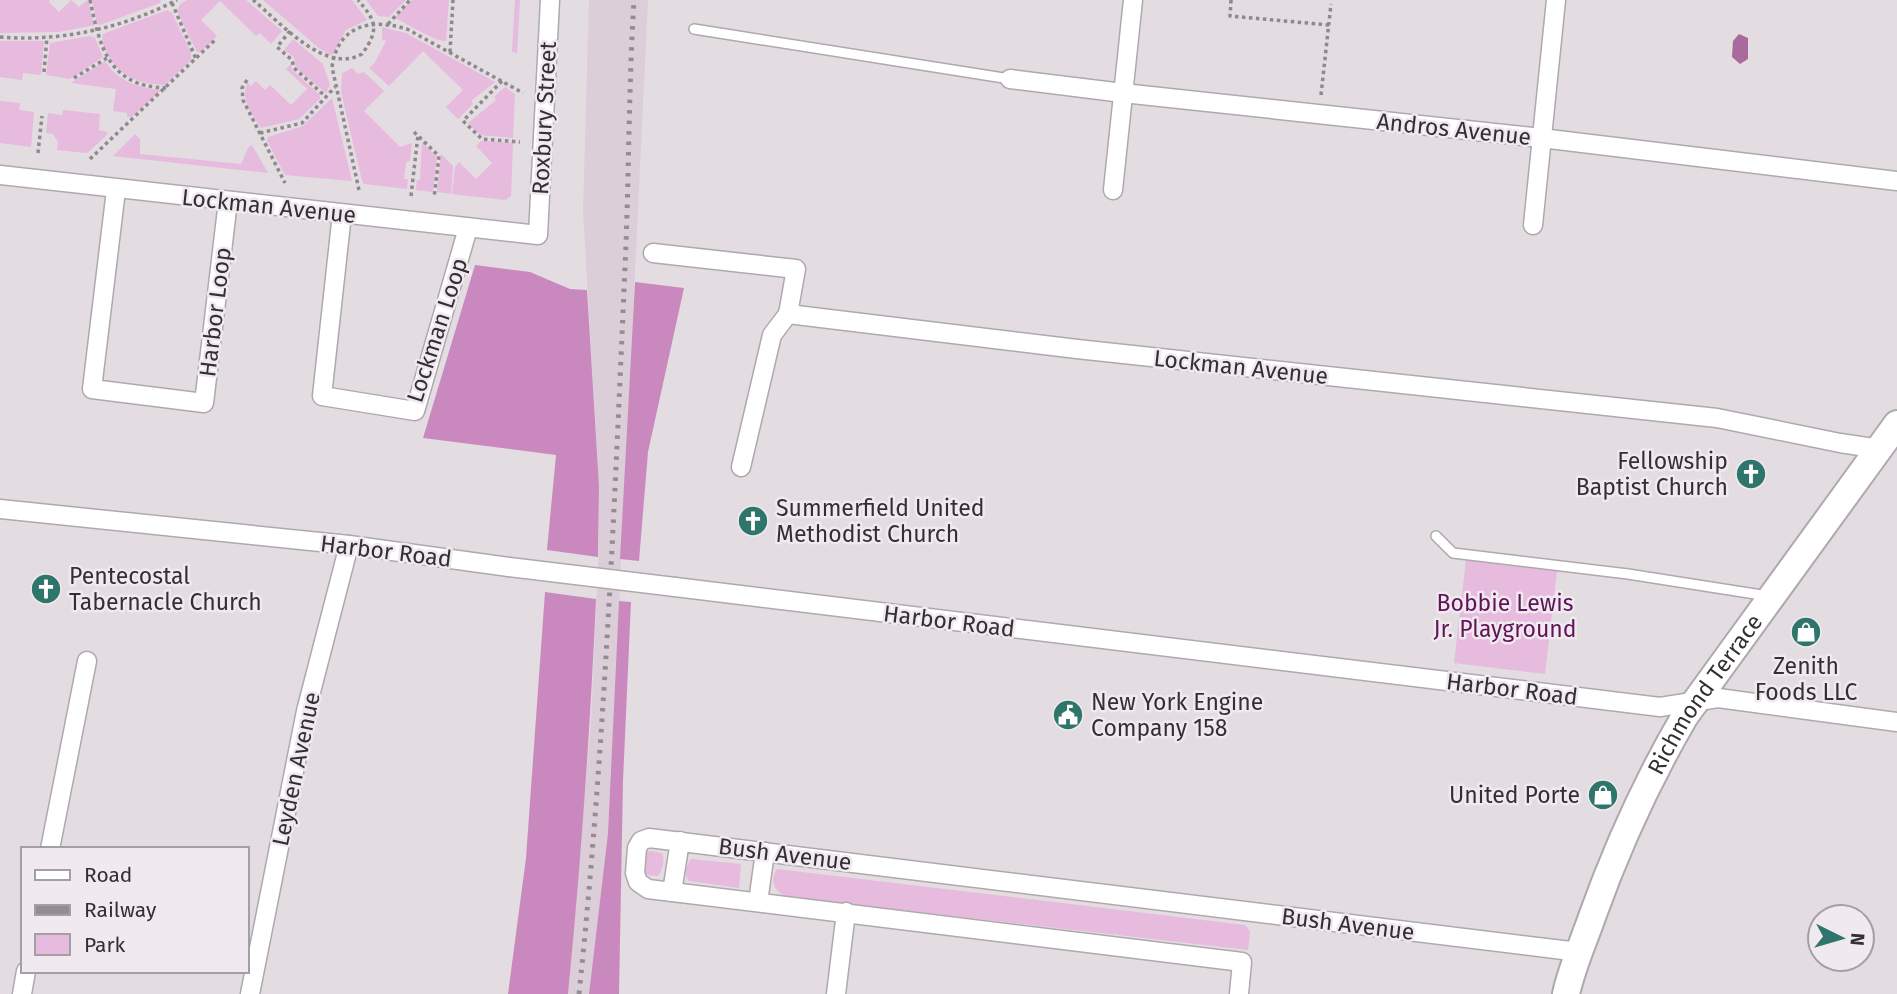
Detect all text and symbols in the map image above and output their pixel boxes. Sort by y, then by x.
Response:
street label: Roxbury Street [526,40,562,195]
street label: Andros Avenue [1375,107,1533,151]
street label: Lockman Avenue [180,183,358,229]
street label: Harbor Loop [193,246,237,378]
street label: Lockman Loop [400,254,474,406]
street label: Lockman Avenue [1152,344,1330,390]
place label: Fellowship Baptist Church [1576,447,1728,501]
church icon: Fellowship Baptist Church [1734,457,1768,491]
place label: Summerfield United Methodist Church [776,494,984,548]
church icon: Summerfield United Methodist Church [736,504,770,538]
street label: Harbor Road [319,529,453,573]
place label: Pentecostal Tabernacle Church [69,562,262,616]
church icon: Pentecostal Tabernacle Church [29,572,63,606]
park label: Bobbie Lewis Jr. Playground [1433,589,1577,643]
street label: Harbor Road [882,599,1016,643]
street label: Richmond Terrace [1641,609,1768,779]
shop icon: Zenith Foods LLC [1789,615,1823,649]
place label: Zenith Foods LLC [1755,652,1857,706]
street label: Harbor Road [1445,667,1579,711]
place label: New York Engine Company 158 [1091,688,1263,742]
street label: Leyden Avenue [266,689,326,849]
public building icon: New York Engine Company 158 [1051,698,1085,732]
shop icon: United Porte [1586,778,1620,812]
place label: United Porte [1449,781,1580,809]
street label: Bush Avenue [717,832,853,876]
legend [21,847,248,973]
text: Road [84,862,132,888]
text: Railway [84,897,157,923]
street label: Bush Avenue [1280,902,1416,946]
north arrow [1806,903,1876,973]
text: Park [84,932,126,958]
text: N [1845,932,1869,947]

